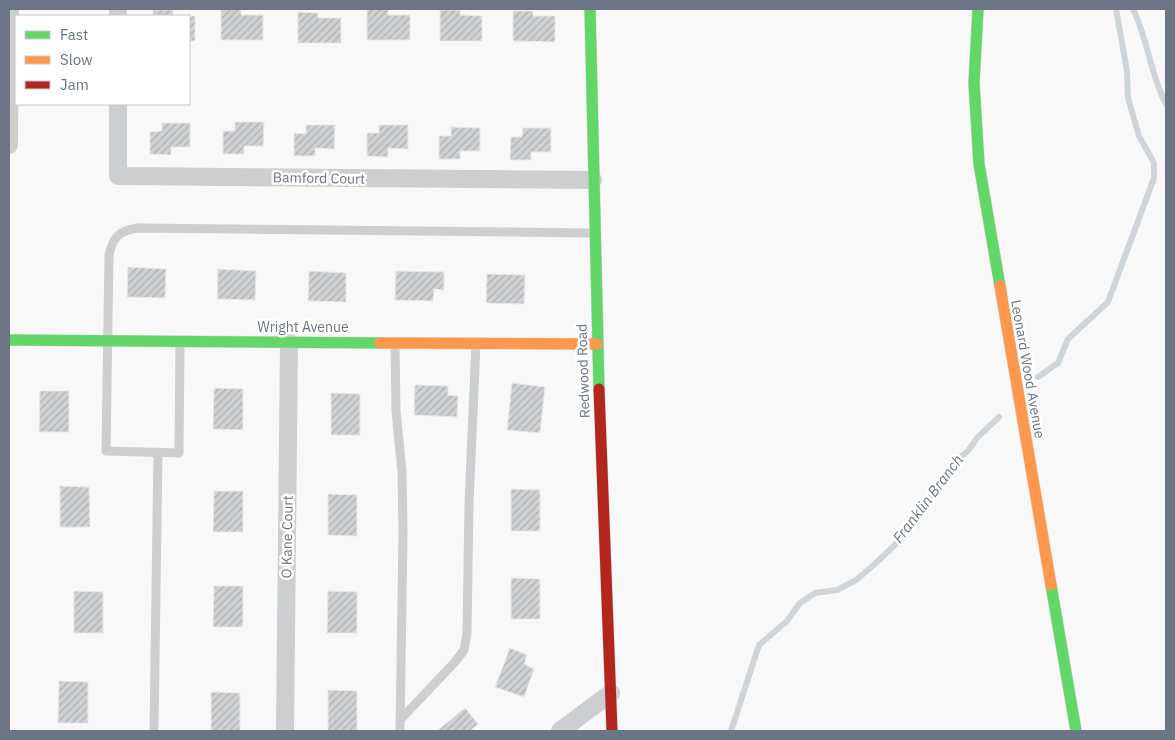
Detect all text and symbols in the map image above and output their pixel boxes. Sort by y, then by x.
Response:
legend [15,15,190,105]
text: Fast [60,25,88,44]
text: Slow [60,50,93,69]
text: Jam [60,75,89,94]
street label: Bamford Court [273,168,365,188]
street label: Leonard Wood Avenue [1007,298,1049,440]
street label: Wright Avenue [257,318,349,336]
street label: Redwood Road [572,323,594,419]
water label: Franklin Branch [888,451,967,547]
street label: O Kane Court [277,495,297,579]

